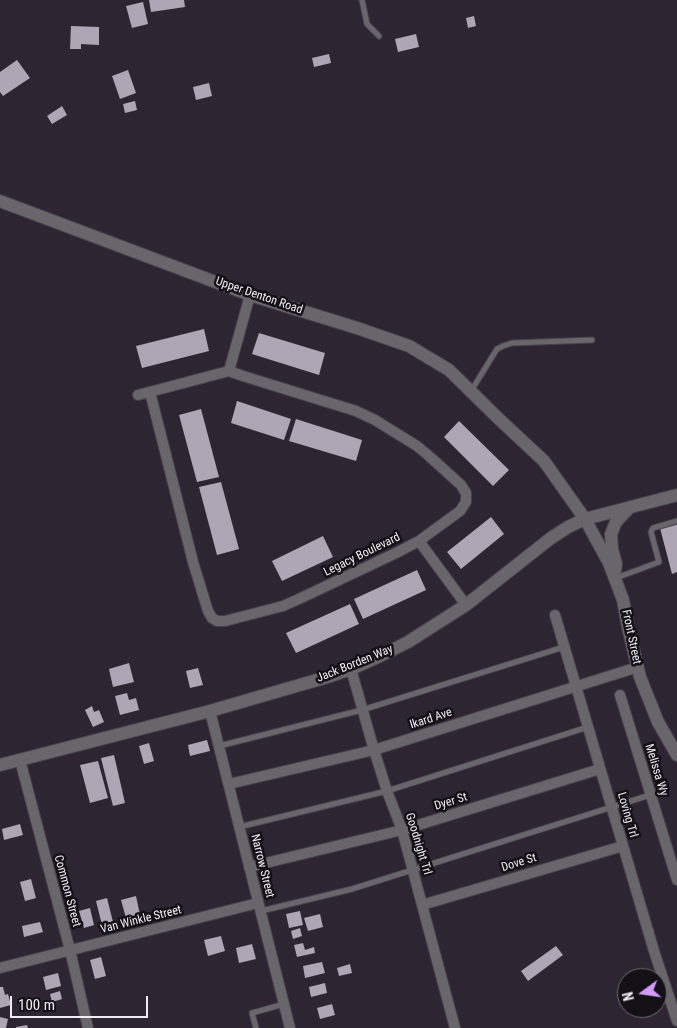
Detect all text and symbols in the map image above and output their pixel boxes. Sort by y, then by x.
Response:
street label: Upper Denton Road [214,274,304,318]
street label: Legacy Boulevard [321,530,403,580]
street label: Front Street [618,608,644,666]
street label: Jack Borden Way [315,642,395,686]
street label: Ikard Ave [408,705,454,733]
street label: Melissa Wy [641,742,671,798]
street label: Dyer St [433,790,469,814]
street label: Loving Trl [614,791,640,839]
street label: Goodnight Trl [402,811,434,877]
street label: Narrow Street [247,833,277,899]
street label: Dove St [500,851,538,875]
street label: Common Street [51,854,83,928]
street label: Van Winkle Street [99,903,183,937]
north arrow [617,968,667,1018]
scale bar [12,986,150,1018]
text: N [620,990,637,1002]
text: 100 m [18,996,55,1014]

